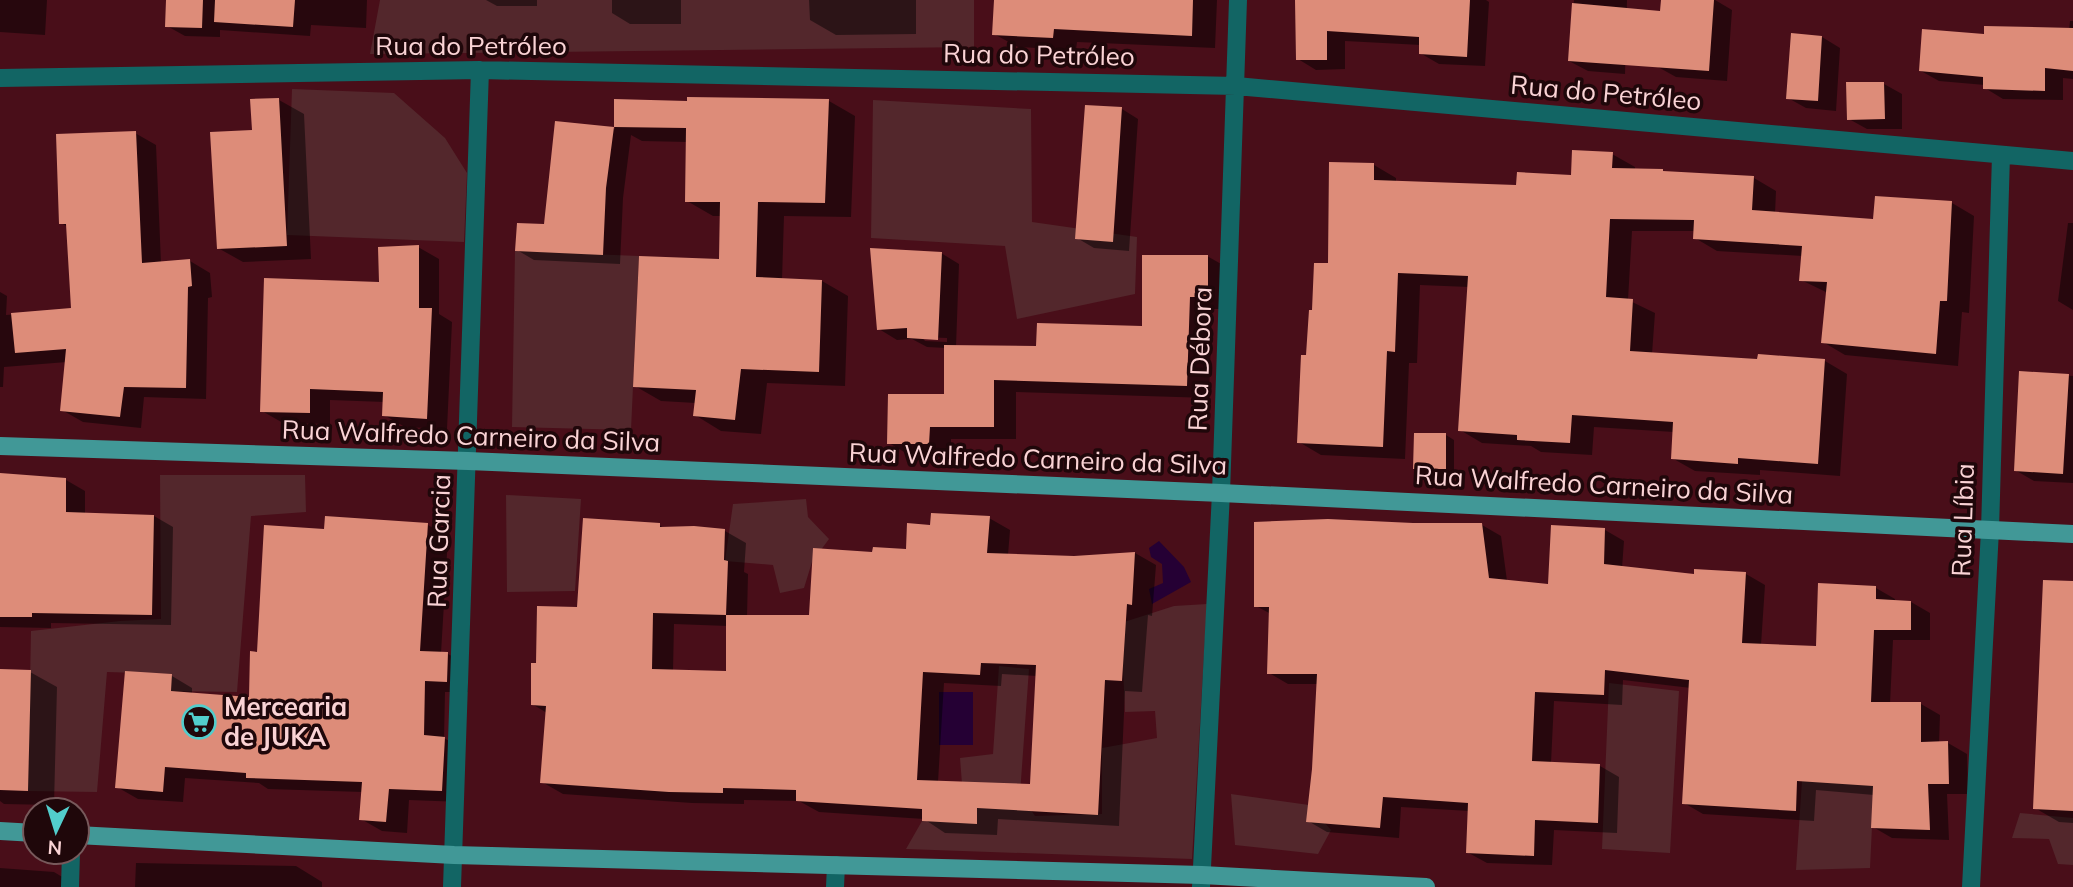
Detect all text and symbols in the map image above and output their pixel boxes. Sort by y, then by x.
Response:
street label: Rua do Petróleo [375,29,567,62]
street label: Rua do Petróleo [943,36,1135,73]
street label: Rua do Petróleo [1509,68,1703,117]
street label: Rua Débora [1180,286,1219,432]
street label: Rua Walfredo Carneiro da Silva [281,412,661,459]
street label: Rua Walfredo Carneiro da Silva [848,435,1228,482]
street label: Rua Walfredo Carneiro da Silva [1414,458,1794,511]
street label: Rua Líbia [1944,463,1981,577]
street label: Rua Garcia [420,473,457,608]
place label: Mercearia de JUKA [224,690,347,753]
supermarket icon: Mercearia de JUKA [180,703,218,741]
north arrow [21,796,91,866]
text: N [47,835,63,860]

